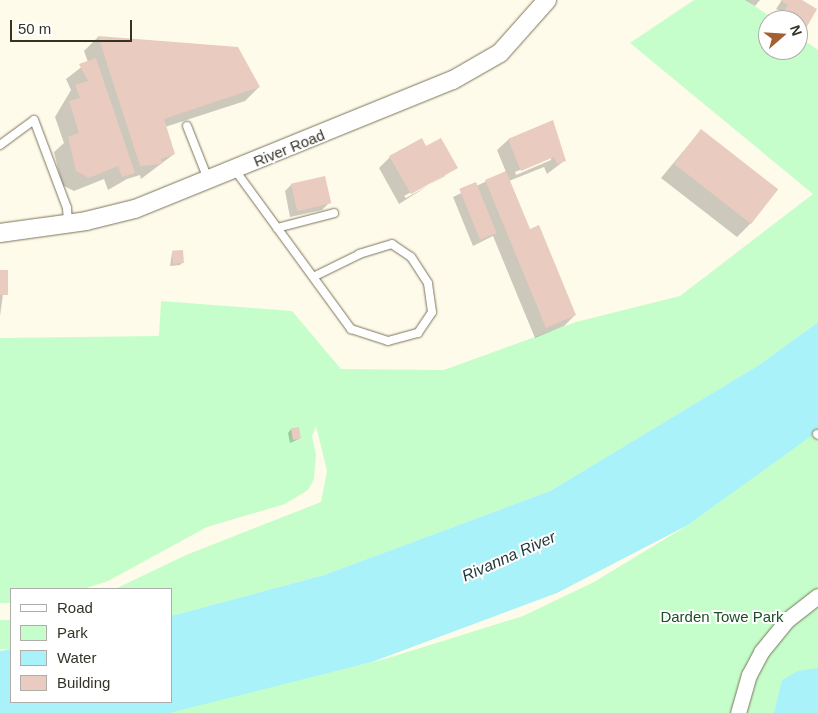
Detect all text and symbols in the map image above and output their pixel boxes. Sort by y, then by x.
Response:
scale bar [12,10,135,42]
north arrow [758,10,808,60]
text: 50 m [18,20,51,37]
text: N [787,23,805,38]
street label: River Road [251,126,327,170]
water label: Rivanna River [459,528,559,586]
legend [10,588,172,703]
text: Road [57,599,93,616]
park label: Darden Towe Park [660,608,784,626]
text: Park [57,624,88,641]
text: Water [57,649,96,666]
text: Building [57,674,110,691]

